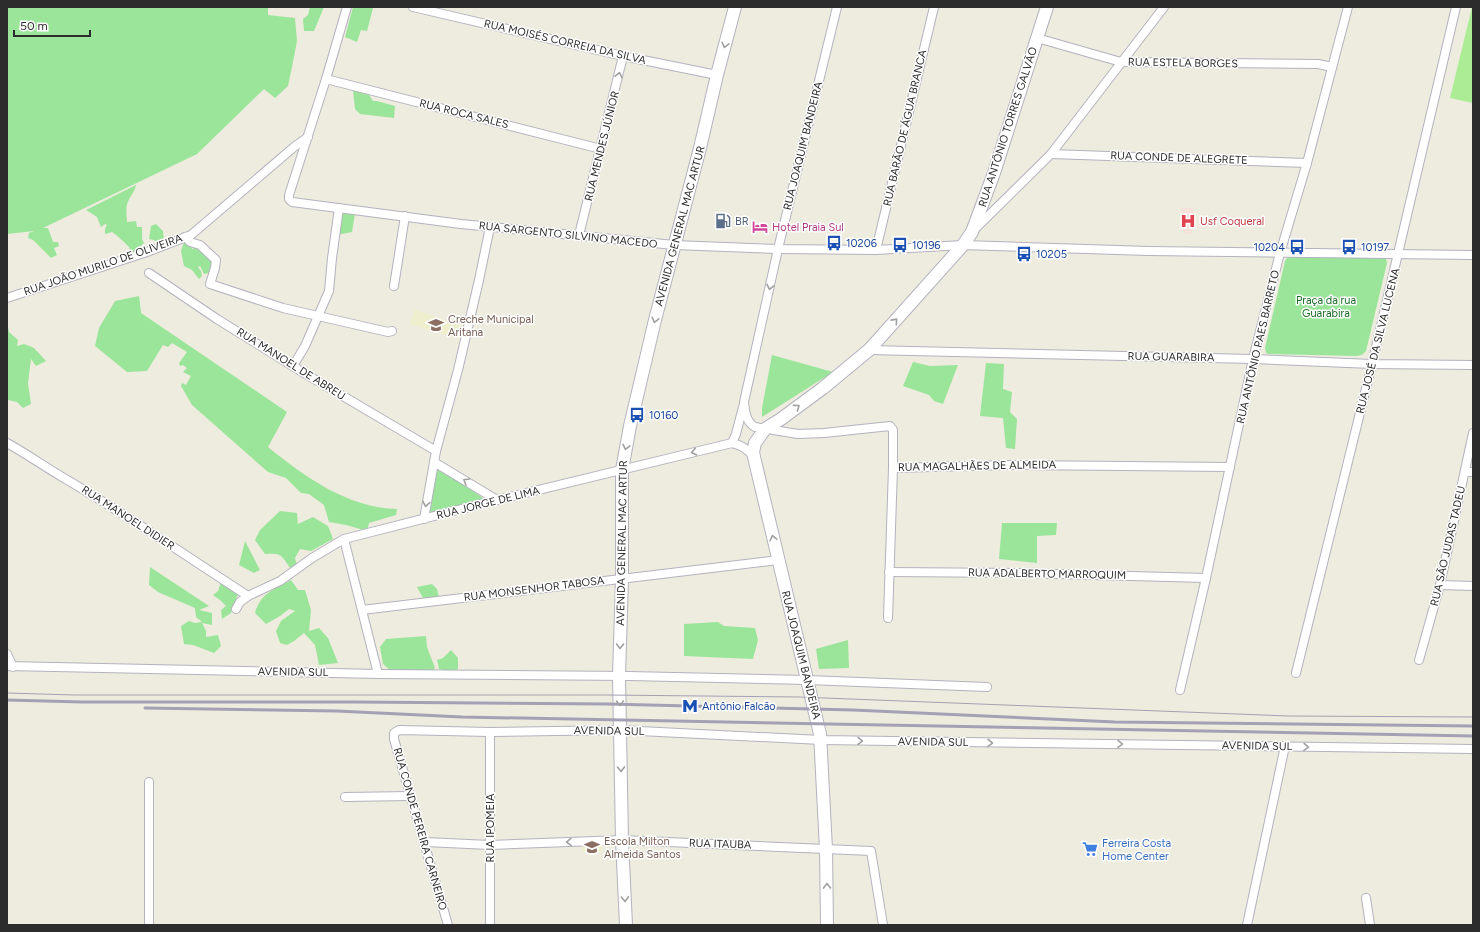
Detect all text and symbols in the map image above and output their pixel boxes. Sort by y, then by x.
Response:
scale bar [14,12,90,38]
street label: RUA MOISÉS CORREIA DA SILVA [483,17,648,67]
text: 50 m [20,19,48,33]
one-way arrow [722,42,730,48]
street label: RUA ANTÔNIO TORRES GALVÃO [975,45,1040,209]
street label: RUA BARÃO DE ÁGUA BRANCA [880,48,929,207]
street label: RUA ESTELA BORGES [1128,56,1239,70]
one-way arrow [614,72,622,78]
street label: RUA JOAQUIM BANDEIRA [781,80,825,212]
street label: RUA MENDES JÚNIOR [581,89,622,202]
street label: RUA ROCA SALES [418,97,510,131]
street label: AVENIDA GENERAL MAC ARTUR [652,144,708,307]
street label: RUA CONDE DE ALEGRETE [1110,149,1248,167]
fuel station icon: BR [714,212,732,230]
hospital icon: Usf Coqueral [1179,212,1197,230]
place label: BR [735,215,749,228]
place label: Usf Coqueral [1200,215,1264,228]
hotel icon: Hotel Praia Sul [751,218,769,236]
street label: RUA SARGENTO SILVINO MACEDO [478,219,658,251]
place label: Hotel Praia Sul [772,221,844,234]
street label: RUA JOÃO MURILO DE OLIVEIRA [22,231,185,298]
bus stop icon: 10206 [825,234,843,252]
bus stop icon: 10196 [891,236,909,254]
place label: 10206 [846,237,877,250]
bus stop icon: 10204 [1288,238,1306,256]
bus stop icon: 10197 [1340,238,1358,256]
place label: 10196 [912,239,941,252]
place label: 10204 [1253,241,1285,254]
place label: 10197 [1361,241,1389,254]
bus stop icon: 10205 [1015,245,1033,263]
place label: 10205 [1036,248,1067,261]
street label: RUA JOSÉ DA SILVA LUCENA [1354,266,1403,415]
street label: RUA ANTÔNIO PAES BARRETO [1233,268,1282,425]
one-way arrow [766,284,774,290]
park label: Praça da rua Guarabira [1296,294,1356,320]
place label: Creche Municipal Aritana [448,313,534,339]
school or university icon: Creche Municipal Aritana [427,316,445,334]
one-way arrow [652,317,660,323]
one-way arrow [890,318,897,326]
street label: RUA MANOEL DE ABREU [234,325,348,403]
street label: RUA GUARABIRA [1127,350,1215,364]
one-way arrow [793,404,800,412]
bus stop icon: 10160 [628,406,646,424]
place label: 10160 [649,409,678,422]
one-way arrow [622,443,630,450]
one-way arrow [691,447,697,455]
street label: RUA MAGALHÃES DE ALMEIDA [898,457,1057,474]
street label: AVENIDA GENERAL MAC ARTUR [614,460,630,626]
one-way arrow [463,478,470,485]
street label: RUA MANOEL DIDIER [79,483,177,553]
street label: RUA JORGE DE LIMA [435,484,541,522]
street label: RUA SÃO JUDAS TADEU [1427,484,1468,607]
one-way arrow [423,501,431,507]
one-way arrow [769,535,777,541]
street label: RUA ADALBERTO MARROQUIM [968,566,1126,582]
street label: RUA MONSENHOR TABOSA [463,574,606,604]
street label: RUA JOAQUIM BANDEIRA [779,589,823,721]
one-way arrow [616,643,624,649]
street label: AVENIDA SUL [258,665,329,679]
metro station icon: Antônio Falcão [681,697,699,715]
one-way arrow [615,700,624,706]
place label: Antônio Falcão [702,700,776,713]
street label: AVENIDA SUL [574,724,645,738]
street label: AVENIDA SUL [898,735,969,749]
one-way arrow [857,737,863,745]
one-way arrow [987,738,993,747]
street label: AVENIDA SUL [1222,739,1293,753]
one-way arrow [1117,740,1123,748]
one-way arrow [1303,743,1309,751]
street label: RUA CONDE PEREIRA CARNEIRO [391,746,450,912]
one-way arrow [617,766,625,772]
street label: RUA IPOMEIA [484,793,497,862]
place label: Escola Milton Almeida Santos [604,835,681,861]
street label: RUA ITAUBA [689,836,752,852]
place label: Ferreira Costa Home Center [1102,837,1171,863]
one-way arrow [566,838,572,846]
school or university icon: Escola Milton Almeida Santos [583,838,601,856]
supermarket icon: Ferreira Costa Home Center [1081,840,1099,858]
one-way arrow [823,883,831,889]
one-way arrow [621,896,629,902]

